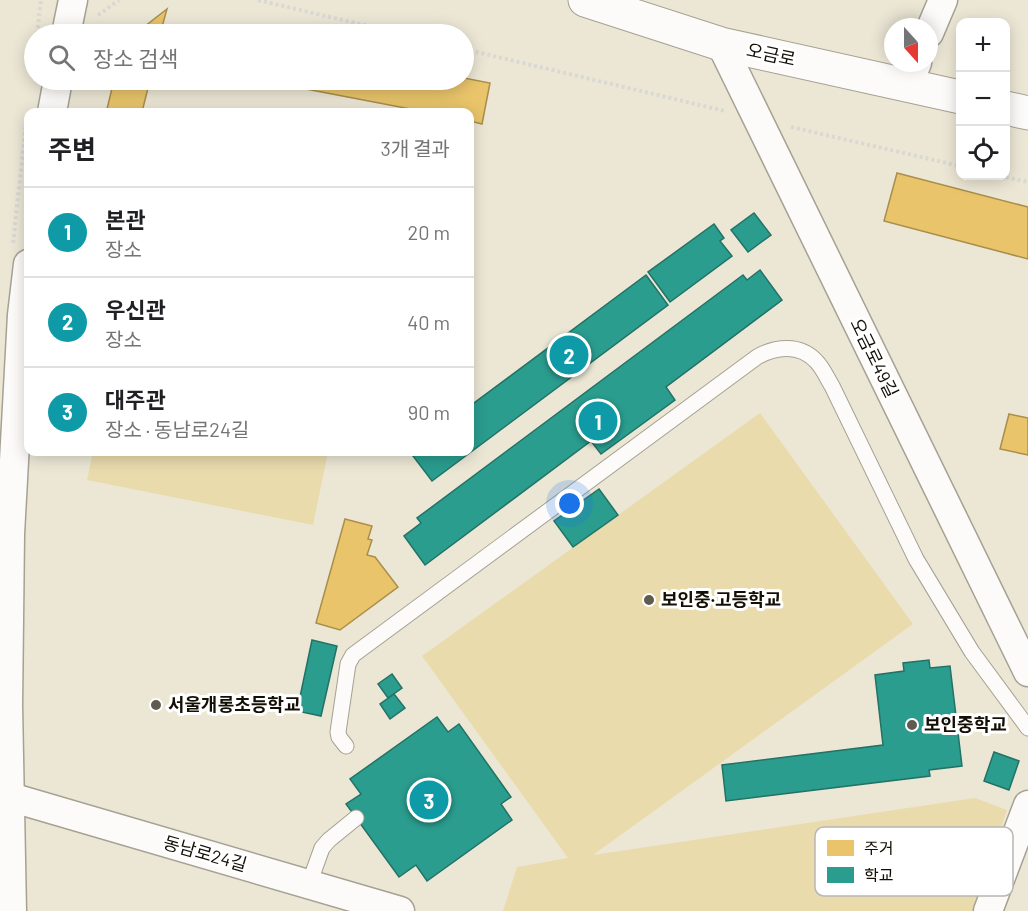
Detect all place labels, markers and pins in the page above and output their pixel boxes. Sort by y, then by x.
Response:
pin: 2 [550,332,588,378]
pin: 1 [578,398,618,444]
place label: 보인중·고등학교 [661,588,781,610]
marker: 보인중·고등학교 [642,593,656,607]
place label: 서울개롱초등학교 [168,693,300,715]
marker: 서울개롱초등학교 [149,698,163,712]
place label: 보인중학교 [924,713,1007,735]
marker: 보인중학교 [905,718,919,732]
pin: 3 [410,778,448,822]

